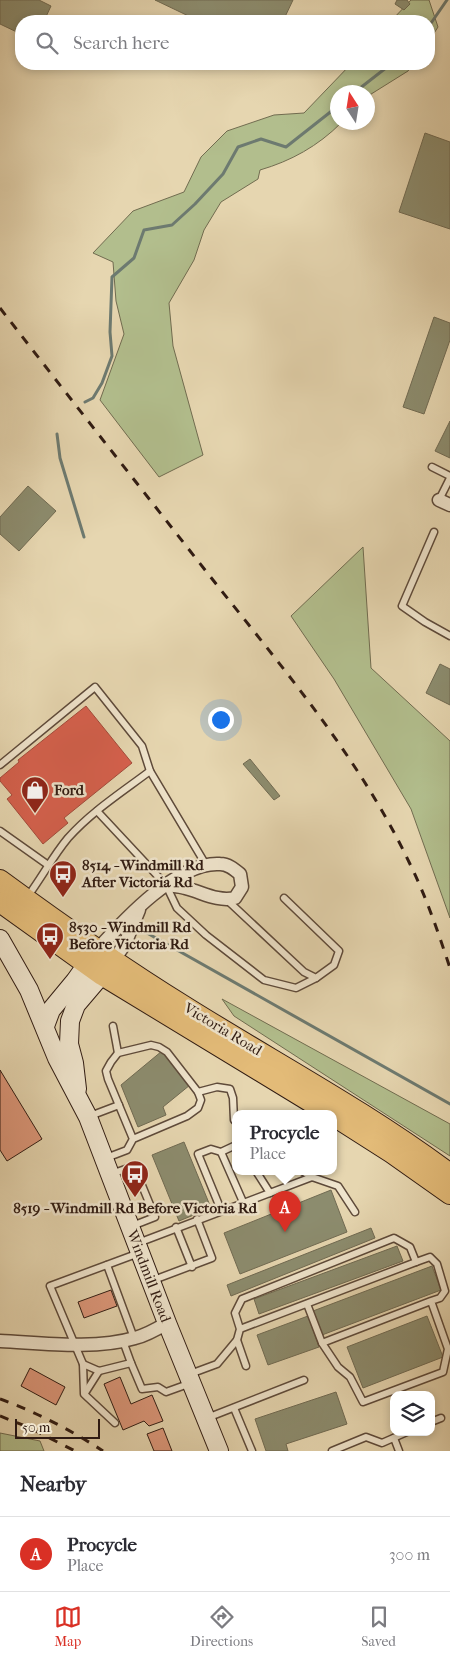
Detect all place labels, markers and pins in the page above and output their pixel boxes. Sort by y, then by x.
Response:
shop icon: Ford [20,775,50,814]
place label: Ford [53,781,85,799]
place label: 8514 - Windmill Rd After Victoria Rd [81,856,205,891]
bus stop icon: 8514 - Windmill Rd After Victoria Rd [48,859,78,898]
place label: 8530 - Windmill Rd Before Victoria Rd [69,918,192,953]
bus stop icon: 8530 - Windmill Rd Before Victoria Rd [35,921,65,960]
bus stop icon: 8519 - Windmill Rd Before Victoria Rd [120,1159,150,1198]
pin: A [269,1191,301,1232]
place label: 8519 - Windmill Rd Before Victoria Rd [13,1199,258,1217]

